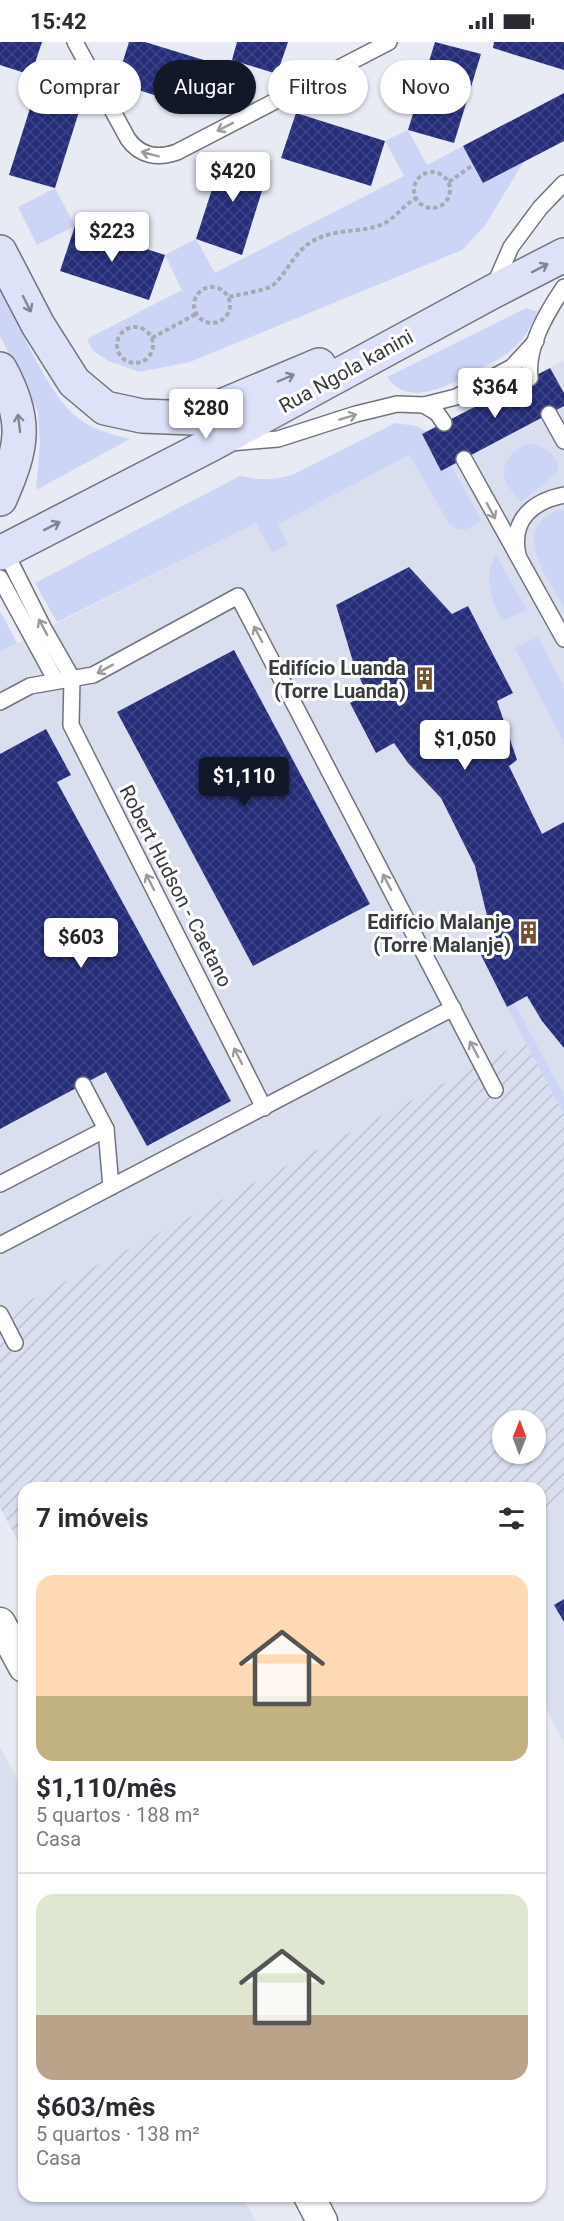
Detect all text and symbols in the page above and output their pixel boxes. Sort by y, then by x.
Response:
text: 15:42 [30,9,87,34]
chip: Comprar [18,60,141,114]
chip: Alugar [153,60,256,114]
chip: Filtros [268,60,368,114]
chip: Novo [380,60,471,114]
one-way arrow [216,122,234,134]
one-way arrow [141,148,160,159]
pin: $420 [197,152,269,203]
text: $420 [210,159,256,183]
pin: $223 [76,212,148,263]
text: $223 [89,219,135,243]
one-way arrow [530,261,548,273]
one-way arrow [22,295,33,313]
street label: Rua Ngola kanini [275,324,417,418]
pin: $364 [459,368,531,419]
one-way arrow [276,372,294,383]
text: $364 [472,375,518,399]
pin: $280 [170,389,242,440]
text: $280 [183,396,229,420]
one-way arrow [338,411,357,422]
one-way arrow [13,413,24,433]
one-way arrow [485,502,497,519]
one-way arrow [43,520,61,532]
one-way arrow [37,619,49,636]
one-way arrow [252,626,263,644]
place label: Edifício Luanda (Torre Luanda) [268,656,406,703]
one-way arrow [96,663,113,675]
building icon: Edifício Luanda (Torre Luanda) [411,666,437,692]
pin: $1,050 [416,720,514,771]
text: $1,050 [434,727,496,751]
pin: $1,110 [195,757,293,808]
text: $1,110 [213,764,275,788]
street label: Robert Hudson - Caetano [115,781,237,991]
one-way arrow [144,873,155,891]
one-way arrow [381,873,392,891]
place label: Edifício Malanje (Torre Malanje) [367,910,511,957]
pin: $603 [45,918,117,969]
building icon: Edifício Malanje (Torre Malanje) [516,920,542,946]
text: $603 [58,925,104,949]
one-way arrow [468,1041,480,1058]
one-way arrow [231,1047,243,1065]
north arrow [492,1410,546,1464]
map controls [492,1410,546,1464]
icon: filters [495,1502,528,1535]
text: 7 imóveis [36,1503,149,1533]
icon: home [228,1614,336,1722]
text: $1,110/mês [36,1773,177,1803]
text: 5 quartos · 188 m² [36,1803,200,1827]
text: Casa [36,1827,81,1851]
icon: home [228,1933,336,2041]
text: $603/mês [36,2092,155,2122]
text: 5 quartos · 138 m² [36,2122,200,2146]
text: Casa [36,2146,81,2170]

